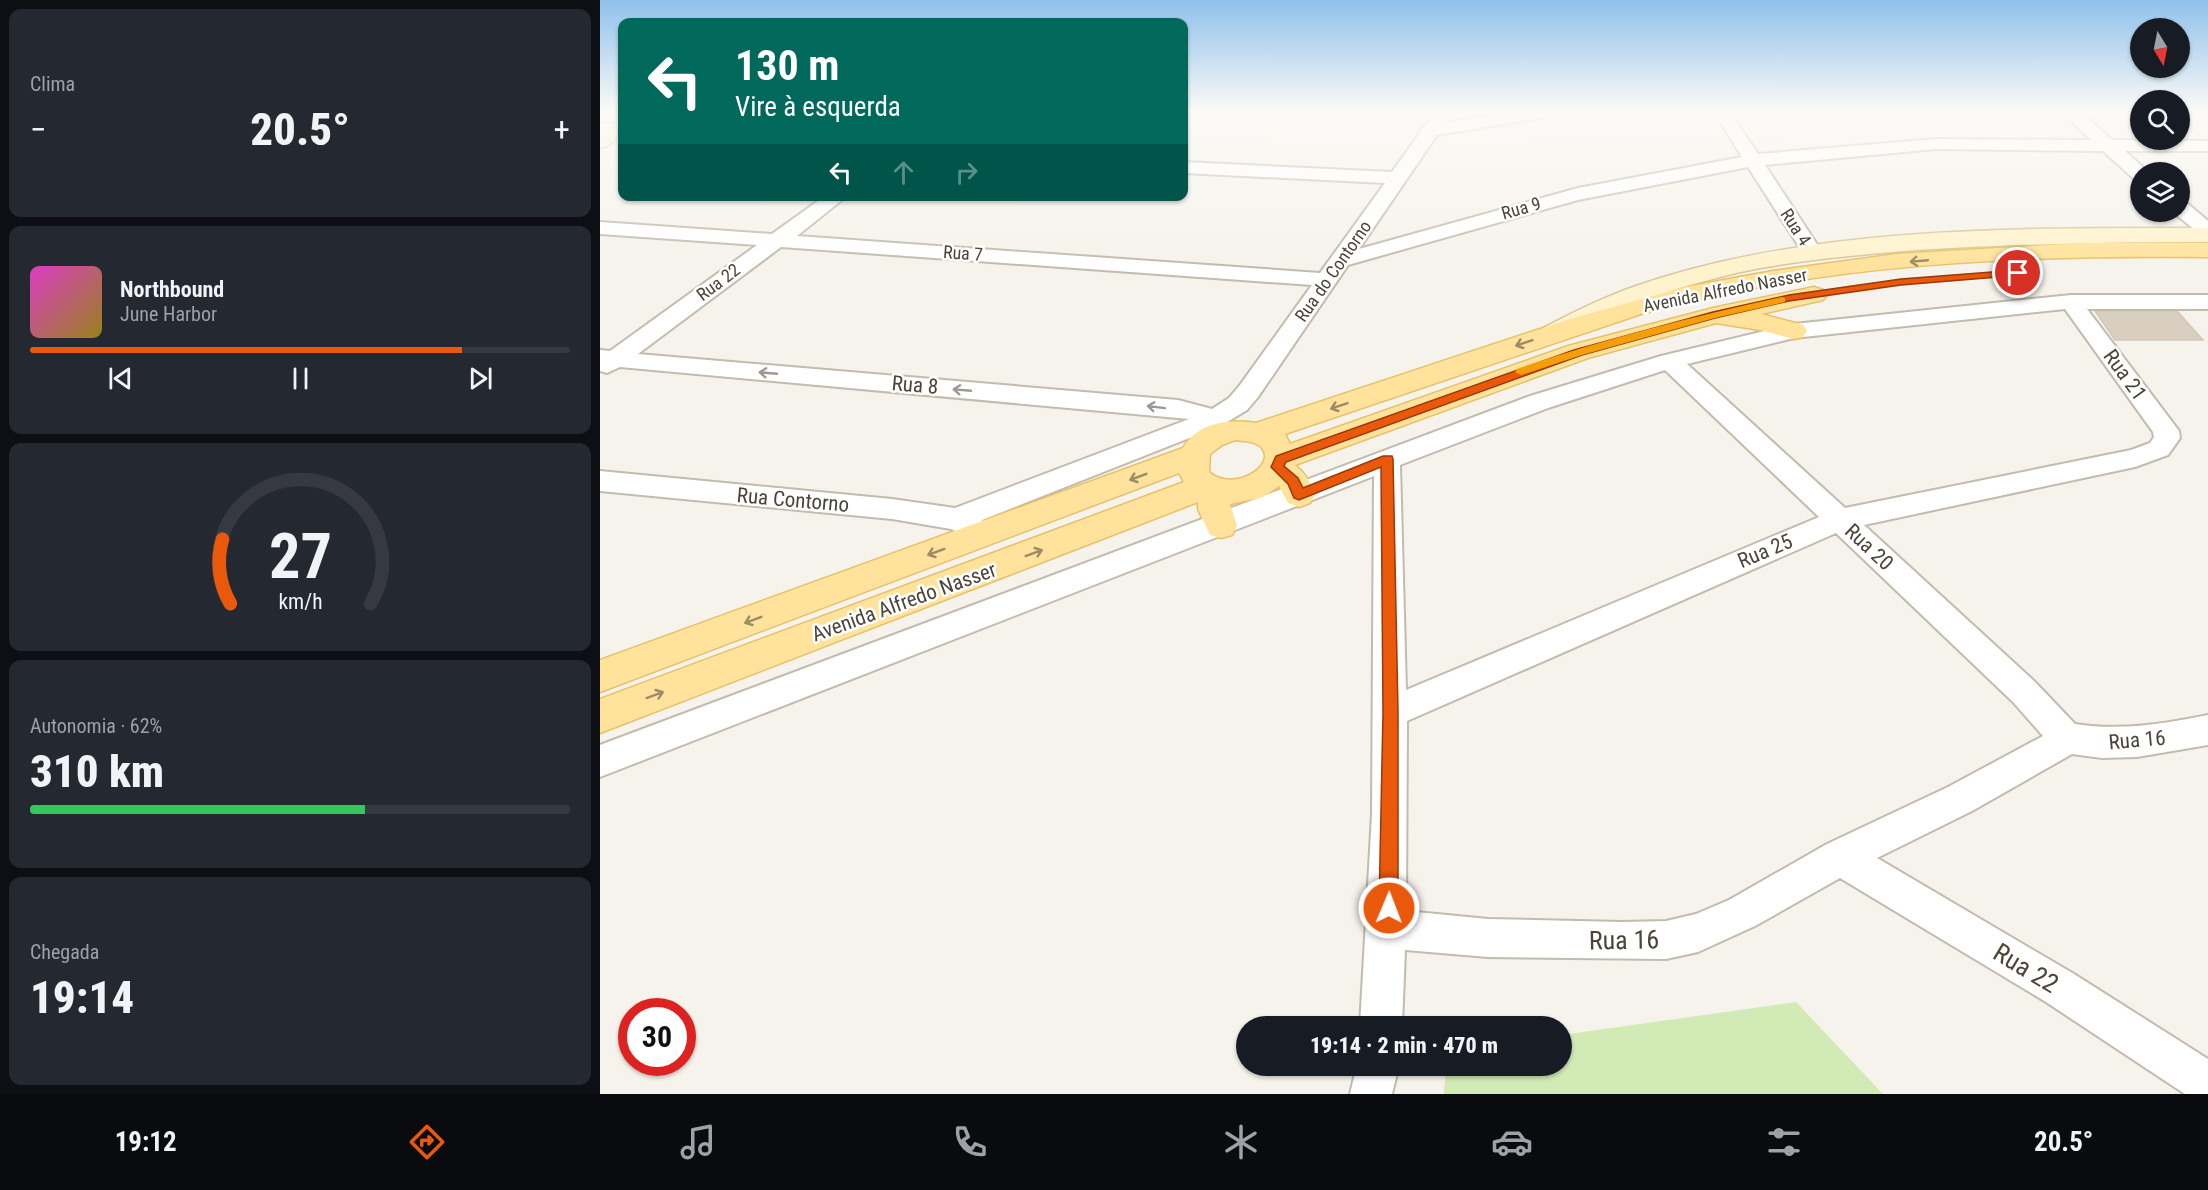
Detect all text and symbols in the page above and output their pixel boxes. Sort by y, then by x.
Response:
north arrow [2130,18,2190,78]
map controls [2130,18,2190,222]
text: 130 m [735,41,840,90]
icon: left [636,42,714,120]
text: Clima [30,72,75,96]
button: search [2130,90,2190,150]
text: Vire à esquerda [735,91,901,123]
text: 20.5° [250,103,350,156]
text: − [30,110,47,149]
text: + [554,110,570,149]
icon: left [824,156,857,189]
icon: ahead [887,156,920,189]
icon: right [950,156,983,189]
button: layers [2130,162,2190,222]
street label: Rua 9 [1499,192,1543,224]
street label: Rua 4 [1776,205,1816,250]
street label: Rua do Contorno [1290,216,1376,326]
street label: Rua 7 [942,241,984,265]
pin [1992,247,2043,298]
one-way arrow [1909,256,1929,267]
icon: arrive [2001,256,2034,289]
street label: Rua 22 [692,259,744,305]
street label: Avenida Alfredo Nasser [1641,264,1809,316]
text: Northbound [120,277,224,302]
text: June Harbor [120,302,217,326]
one-way arrow [1515,339,1534,350]
street label: Rua 21 [2099,345,2151,405]
icon: previous [104,362,137,395]
icon: pause [284,362,317,395]
icon: next [464,362,497,395]
one-way arrow [758,367,778,378]
street label: Rua 8 [891,371,939,399]
one-way arrow [953,384,972,395]
one-way arrow [1330,401,1349,412]
one-way arrow [1147,402,1167,413]
one-way arrow [1129,472,1148,483]
street label: Rua Contorno [736,483,850,517]
street label: Rua 20 [1840,519,1898,575]
text: 27 [268,520,332,593]
street label: Rua 25 [1734,529,1796,573]
one-way arrow [927,547,946,558]
one-way arrow [1024,547,1043,558]
street label: Avenida Alfredo Nasser [809,557,999,647]
text: km/h [278,589,322,614]
one-way arrow [745,616,763,627]
one-way arrow [645,689,664,700]
text: Autonomia · 62% [30,714,162,738]
street label: Rua 16 [2108,726,2166,754]
text: 310 km [30,745,164,798]
position arrow [1357,876,1421,940]
street label: Rua 16 [1589,924,1659,956]
street label: Rua 22 [1988,937,2064,999]
text: Chegada [30,940,99,964]
text: 19:14 [30,971,134,1024]
speed limit sign: 30 [618,998,696,1076]
text: 19:14 · 2 min · 470 m [1310,1033,1498,1058]
icon: directions [406,1121,448,1163]
icon: music [677,1121,719,1163]
icon: phone [949,1121,991,1163]
icon: climate [1220,1121,1262,1163]
icon: car [1491,1121,1533,1163]
icon: filters [1763,1121,1805,1163]
text: 19:12 [115,1126,177,1158]
text: 20.5° [2034,1126,2093,1158]

